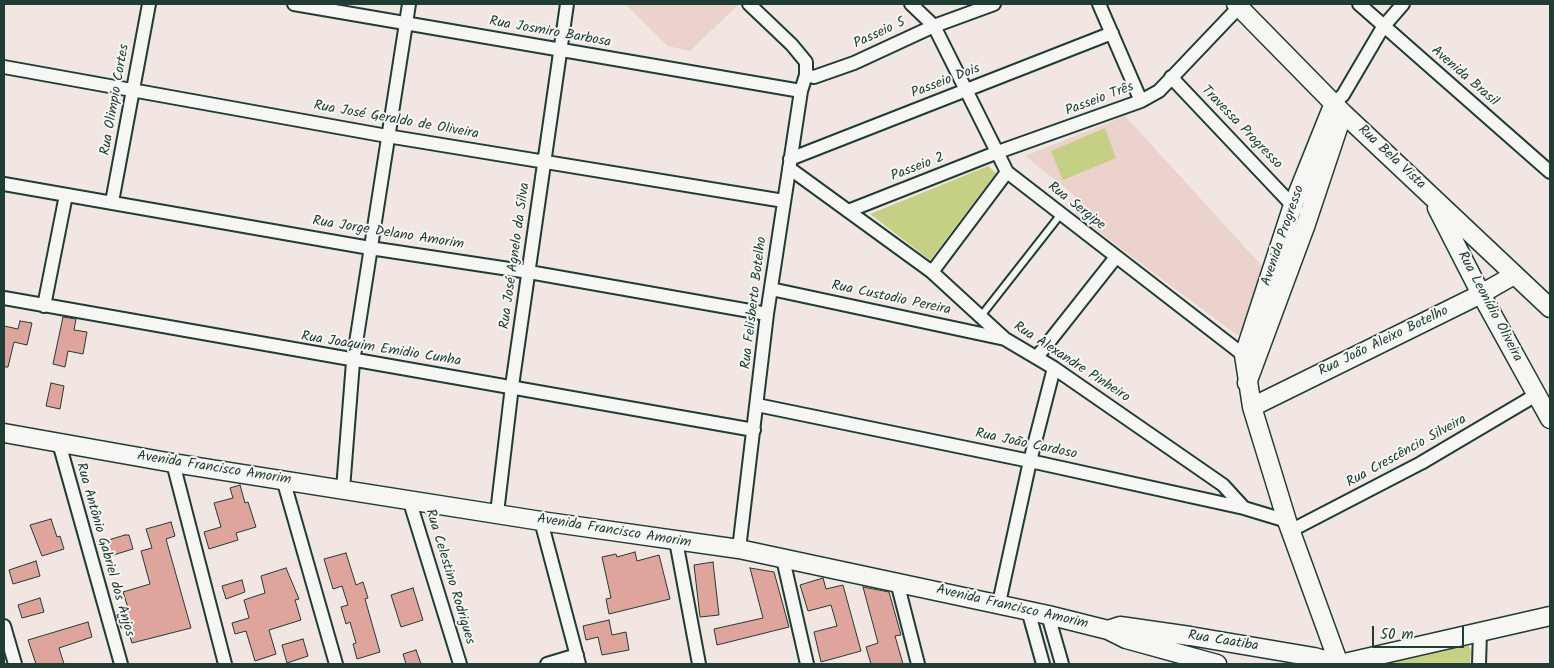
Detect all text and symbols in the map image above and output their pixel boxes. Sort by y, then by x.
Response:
street label: Rua Josmiro Barbosa [488,14,612,52]
street label: Passeio 5 [851,15,909,53]
street label: Rua Olimpio Cortes [98,43,134,157]
street label: Avenida Brasil [1427,43,1501,111]
street label: Passeio Dois [909,61,983,103]
street label: Passeio Três [1063,79,1137,121]
street label: Travessa Progresso [1197,83,1285,173]
street label: Rua José Geraldo de Oliveira [312,98,480,144]
street label: Rua Bela Vista [1354,122,1428,194]
street label: Passeio 2 [889,150,947,186]
street label: Rua Sergipe [1044,179,1108,235]
street label: Rua José Agnelo da Silva [497,182,535,330]
street label: Avenida Progresso [1259,184,1309,288]
street label: Rua Jorge Delano Amorim [311,214,465,254]
street label: Rua Felisberto Botelho [739,236,771,370]
street label: Rua Leonídio Oliveira [1453,249,1525,365]
street label: Rua Custodio Pereira [830,278,952,320]
street label: Rua João Aleixo Botelho [1316,303,1452,381]
street label: Rua Alexandre Pinheiro [1010,319,1132,407]
street label: Rua Joaquim Emidio Cunha [300,329,462,371]
street label: Rua Crescêncio Silveira [1344,412,1470,492]
street label: Rua João Cardoso [974,426,1078,464]
street label: Avenida Francisco Amorim [136,449,292,489]
street label: Rua Antônio Gabriel dos Anjos [71,461,137,639]
street label: Rua Celestino Rodrigues [420,507,478,647]
street label: Avenida Francisco Amorim [536,512,692,552]
street label: Avenida Francisco Amorim [934,582,1090,634]
scale bar [1374,616,1466,648]
text: 50 m [1380,623,1414,647]
street label: Rua Caatiba [1186,628,1260,656]

